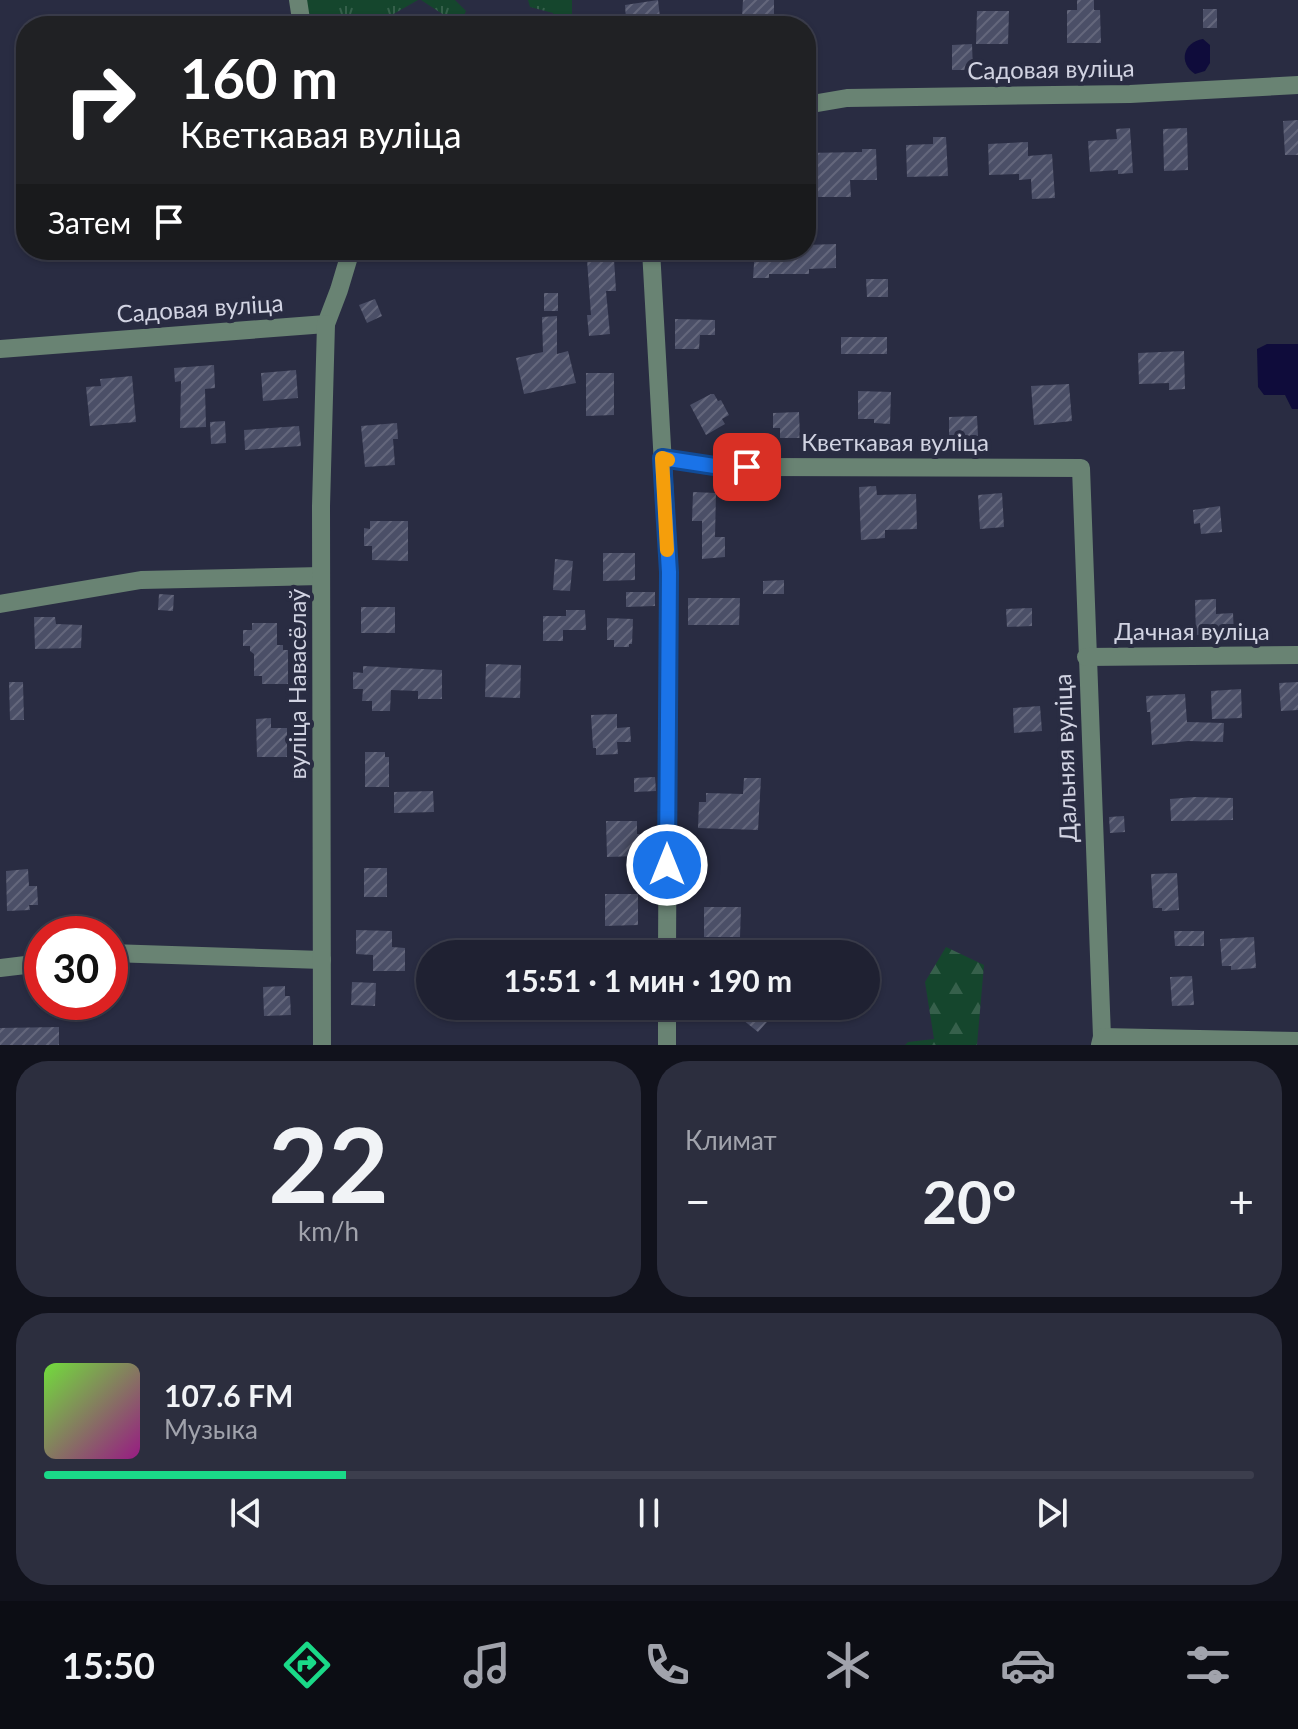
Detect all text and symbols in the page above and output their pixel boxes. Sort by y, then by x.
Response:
text: 160 m [180,44,338,111]
icon: right [48,48,152,152]
street label: Садовая вуліца [967,53,1135,84]
text: Кветкавая вуліца [180,112,462,156]
icon: arrive [147,200,191,244]
text: Затем [48,204,131,240]
street label: Садовая вуліца [116,287,284,328]
street label: Кветкавая вуліца [801,427,989,456]
pin [713,433,781,501]
icon: arrive [725,445,769,489]
street label: вуліца Навасёлаў [282,588,311,779]
street label: Дачная вуліца [1114,616,1270,645]
street label: Дальняя вуліца [1047,673,1082,843]
position arrow [625,823,709,907]
speed limit sign: 30 [24,916,128,1020]
text: 15:51 · 1 мин · 190 m [504,962,792,998]
text: 22 [268,1100,389,1225]
text: Климат [685,1124,777,1156]
text: 20° [922,1165,1017,1237]
text: − [685,1175,711,1227]
text: + [1228,1175,1254,1227]
text: km/h [298,1215,359,1247]
text: 107.6 FM [164,1377,293,1413]
text: Музыка [164,1413,258,1445]
icon: previous [224,1491,268,1535]
icon: pause [627,1491,671,1535]
icon: next [1030,1491,1074,1535]
icon: directions [279,1637,335,1693]
icon: music [459,1637,515,1693]
icon: phone [639,1637,695,1693]
icon: climate [820,1637,876,1693]
icon: car [1000,1637,1056,1693]
icon: filters [1180,1637,1236,1693]
text: 15:50 [62,1643,155,1687]

